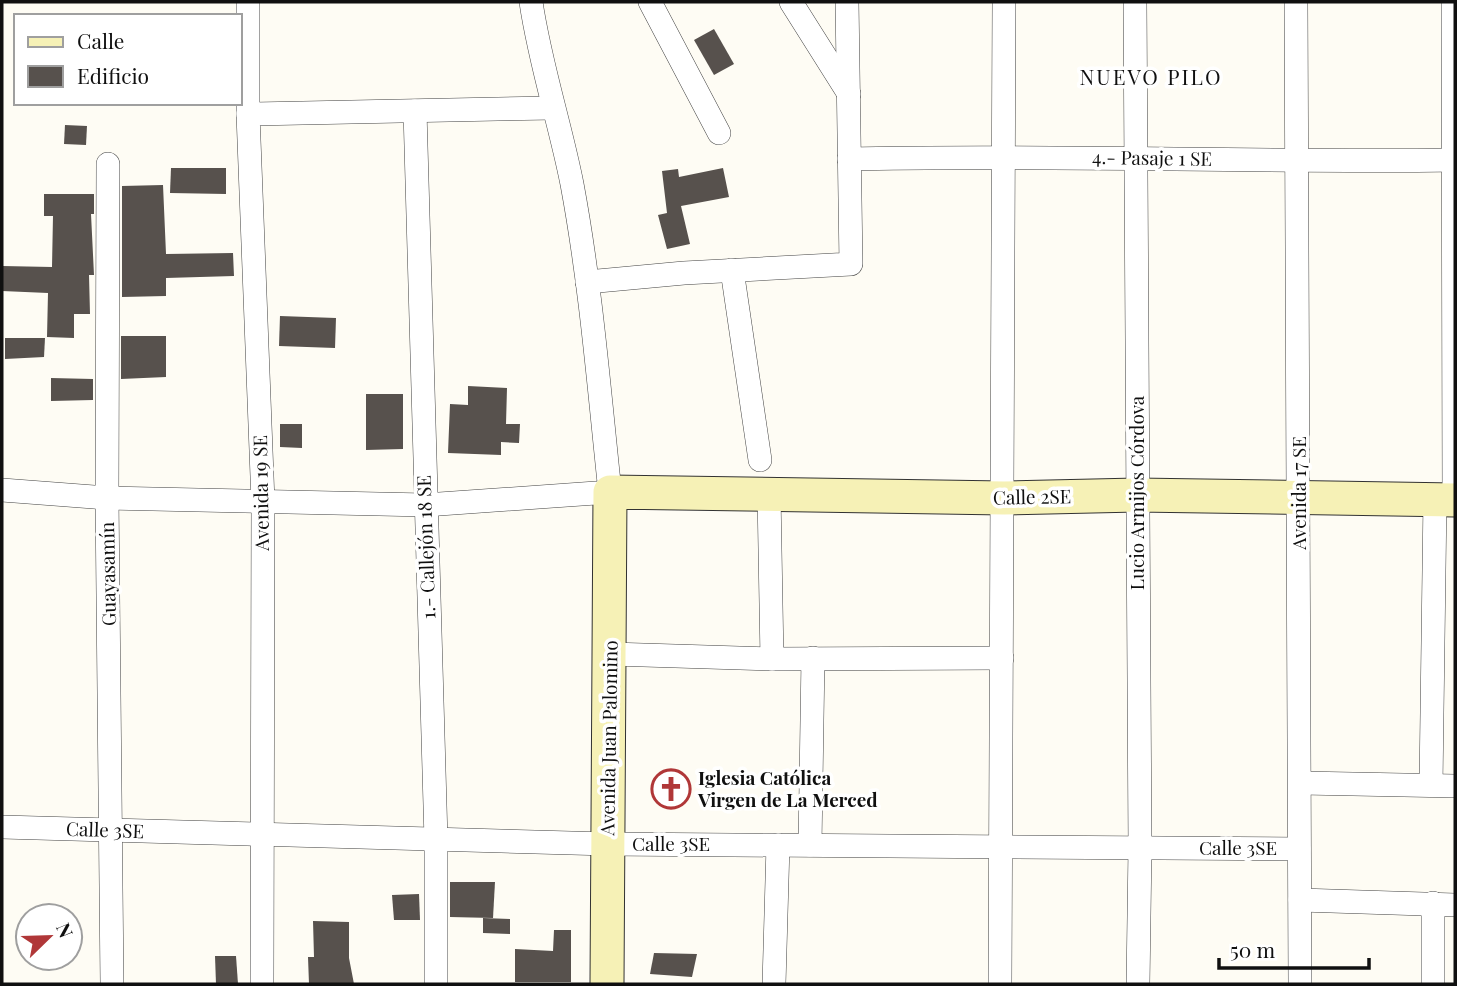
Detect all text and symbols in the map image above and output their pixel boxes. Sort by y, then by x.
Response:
legend [14,14,242,105]
text: Calle [77,26,124,54]
text: Edificio [77,61,149,89]
district label: NUEVO PILO [1080,62,1222,90]
street label: 4.- Pasaje 1 SE [1092,143,1212,171]
street label: Lucio Armijos Córdova [1123,395,1149,590]
street label: Avenida 19 SE [246,435,274,552]
street label: Avenida 17 SE [1285,436,1311,551]
street label: 1.- Callejón 18 SE [409,475,441,619]
street label: Calle 2SE [993,482,1071,510]
street label: Guayasamín [93,521,121,626]
street label: Avenida Juan Palomino [593,640,623,837]
place label: Iglesia Católica Virgen de La Merced [697,764,878,812]
church icon: Iglesia Católica Virgen de La Merced [650,768,692,810]
street label: Calle 3SE [66,815,144,843]
street label: Calle 3SE [632,830,710,856]
street label: Calle 3SE [1199,834,1277,860]
north arrow [14,902,84,972]
text: N [51,919,80,942]
scale bar [1219,926,1370,970]
text: 50 m [1230,935,1276,963]

